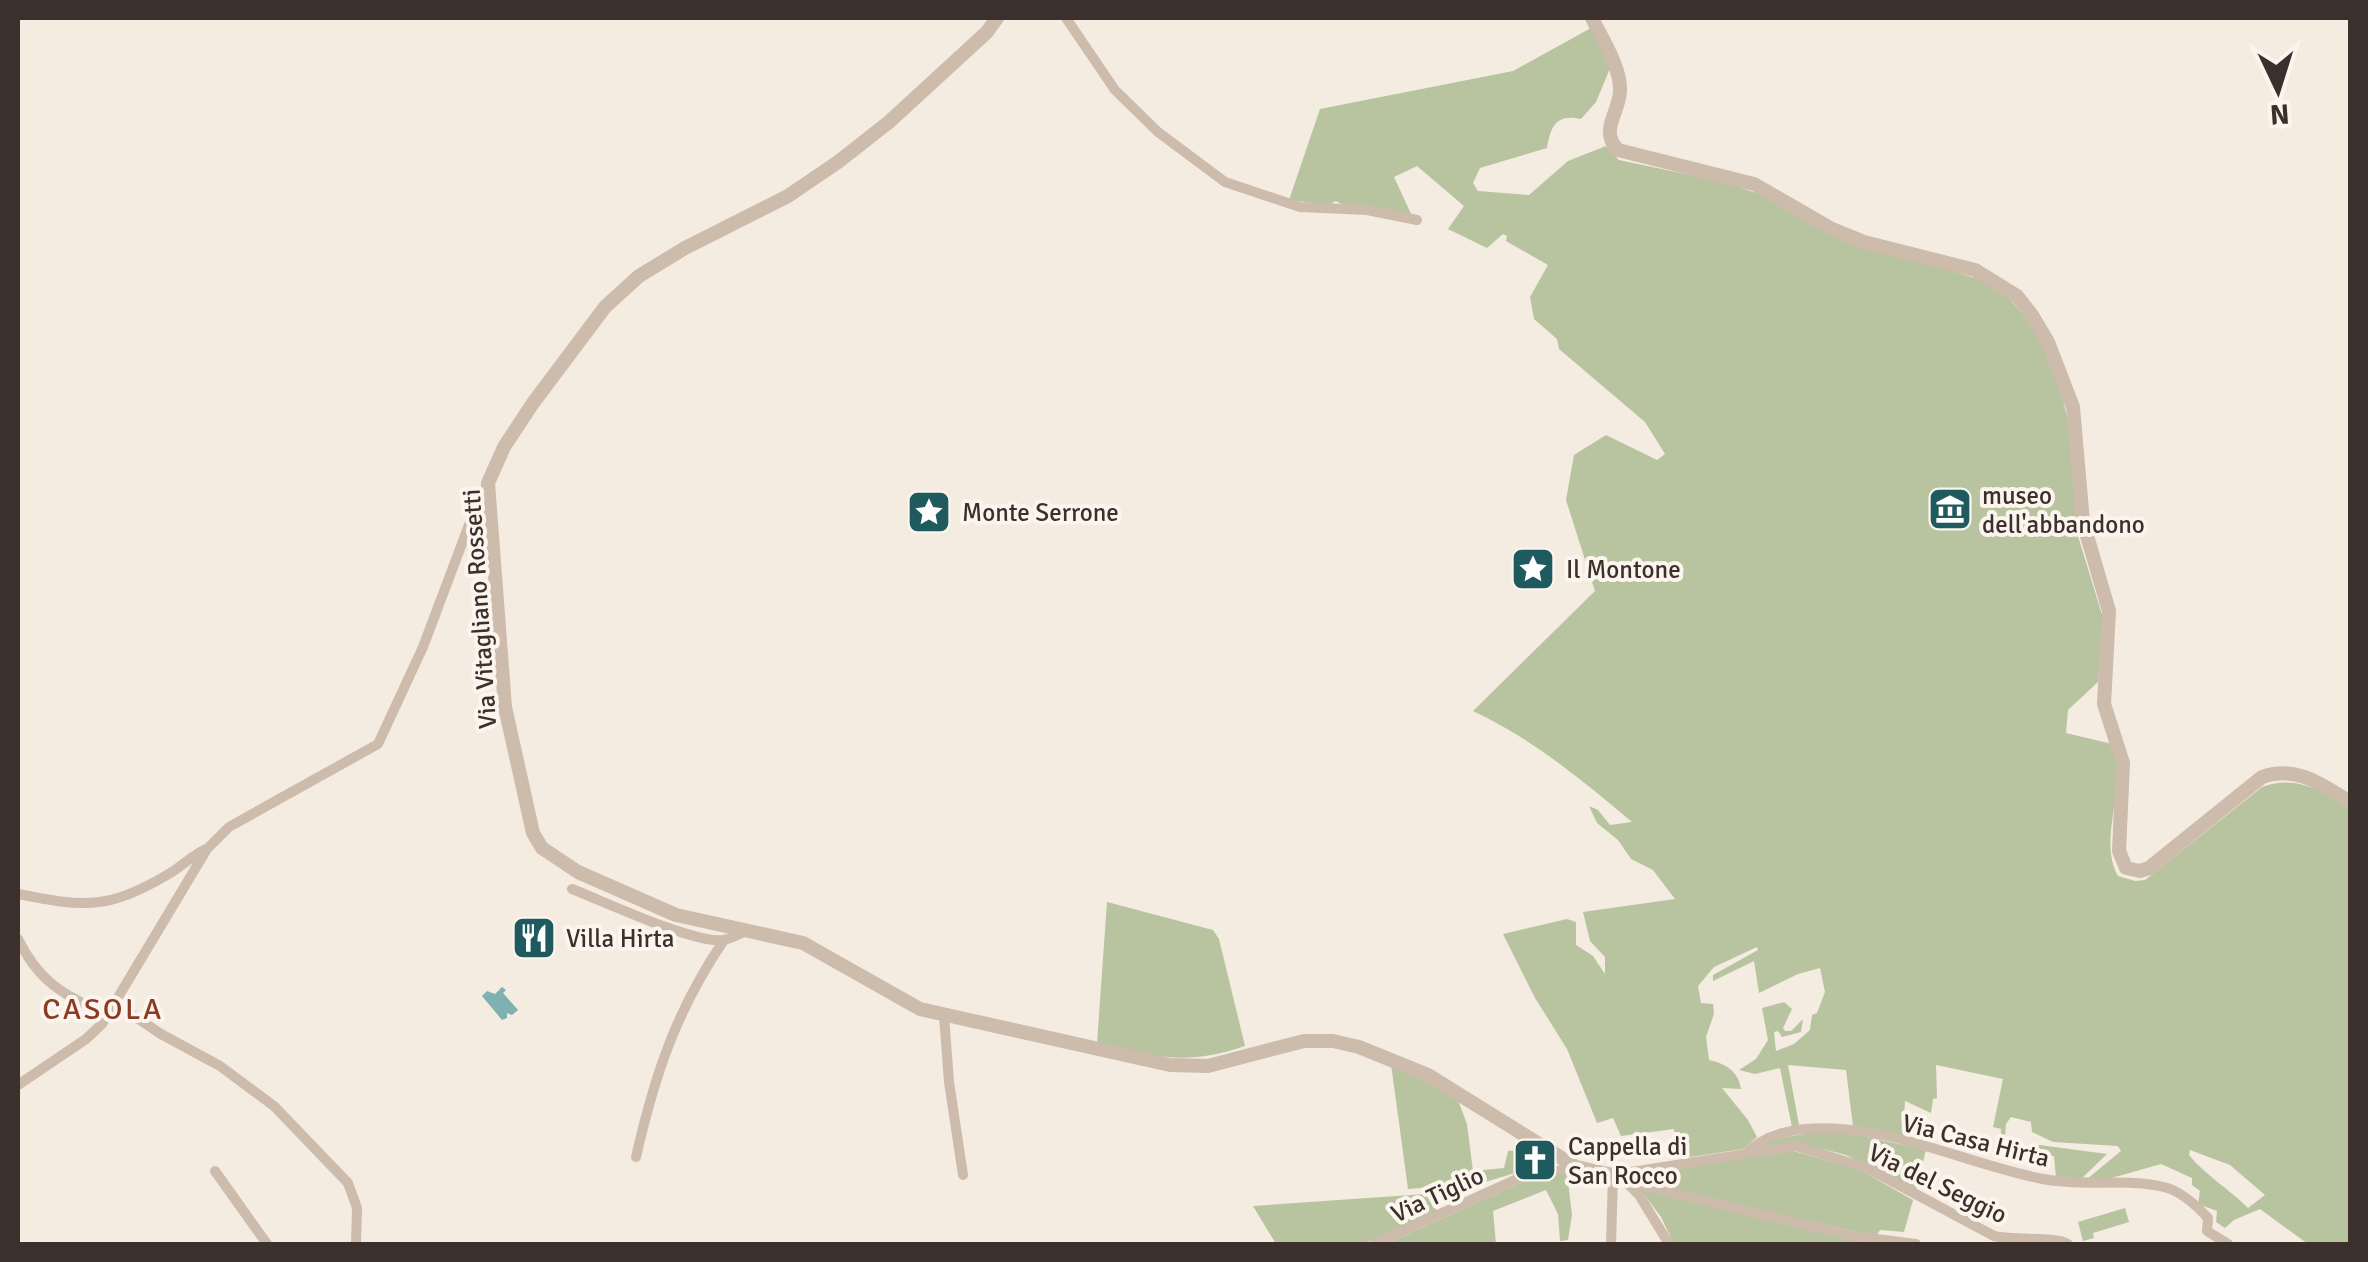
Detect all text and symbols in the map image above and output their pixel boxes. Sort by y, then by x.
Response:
north arrow [2228,40,2328,140]
text: N [2269,96,2291,132]
place label: museo dell'abbandono [1982,480,2145,540]
museum icon: museo dell'abbandono [1927,486,1973,532]
street label: Via Vitagliano Rossetti [456,488,503,730]
place icon: Monte Serrone [906,489,952,535]
place label: Monte Serrone [962,497,1119,528]
place icon: Il Montone [1510,546,1556,592]
place label: Il Montone [1566,554,1681,585]
restaurant icon: Villa Hirta [511,915,557,961]
place label: Villa Hirta [566,923,675,954]
district label: CASOLA [42,991,164,1028]
street label: Via Casa Hirta [1899,1107,2053,1174]
place label: Cappella di San Rocco [1568,1131,1687,1191]
church icon: Cappella di San Rocco [1512,1137,1558,1183]
street label: Via del Seggio [1863,1137,2012,1230]
street label: Via Tiglio [1386,1160,1488,1229]

